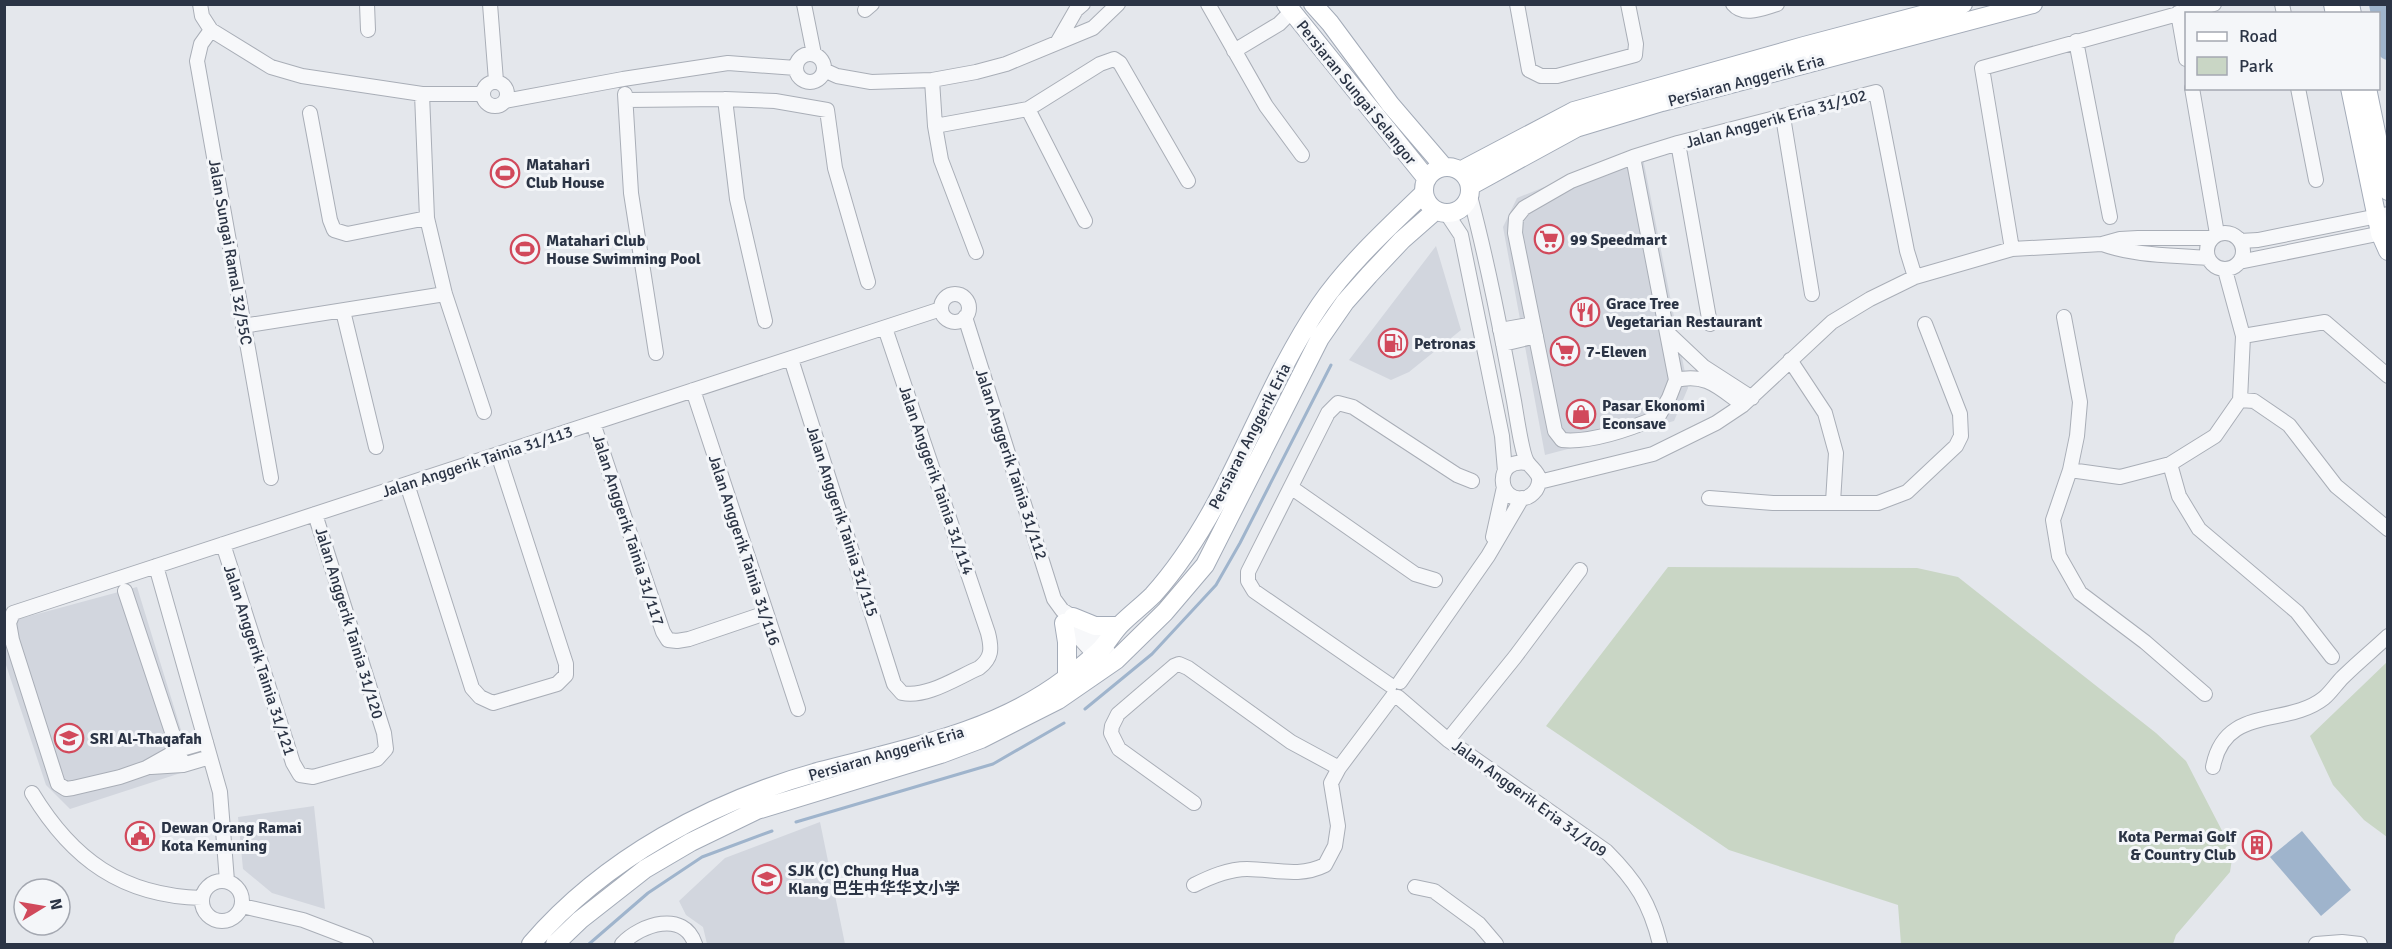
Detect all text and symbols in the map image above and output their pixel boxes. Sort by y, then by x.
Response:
legend [2185,12,2380,90]
street label: Persiaran Sungai Selangor [1292,16,1421,169]
text: Road [2239,25,2278,47]
street label: Persiaran Anggerik Eria [1666,50,1827,111]
text: Park [2239,55,2274,77]
street label: Jalan Anggerik Eria 31/102 [1684,85,1869,153]
place label: Matahari Club House [526,155,605,193]
sports icon: Matahari Club House [489,157,521,189]
street label: Jalan Sungai Ramal 32/55C [204,158,256,347]
supermarket icon: 99 Speedmart [1533,223,1565,255]
place label: 99 Speedmart [1570,230,1667,250]
place label: Matahari Club House Swimming Pool [546,231,701,269]
sports icon: Matahari Club House Swimming Pool [509,233,541,265]
place label: Grace Tree Vegetarian Restaurant [1606,294,1762,332]
restaurant icon: Grace Tree Vegetarian Restaurant [1569,296,1601,328]
fuel station icon: Petronas [1377,327,1409,359]
place label: Petronas [1414,334,1476,354]
supermarket icon: 7-Eleven [1549,335,1581,367]
place label: 7-Eleven [1586,342,1647,362]
street label: Persiaran Anggerik Eria [1204,360,1295,513]
street label: Jalan Anggerik Tainia 31/112 [971,366,1051,562]
street label: Jalan Anggerik Tainia 31/114 [894,383,978,578]
place label: Pasar Ekonomi Econsave [1602,396,1705,434]
shop icon: Pasar Ekonomi Econsave [1565,398,1597,430]
street label: Jalan Anggerik Tainia 31/113 [379,422,575,502]
street label: Jalan Anggerik Tainia 31/115 [802,423,882,619]
street label: Jalan Anggerik Tainia 31/117 [588,432,668,628]
street label: Jalan Anggerik Tainia 31/116 [704,452,784,648]
street label: Jalan Anggerik Tainia 31/120 [310,525,388,721]
street label: Jalan Anggerik Tainia 31/121 [219,562,299,758]
school or university icon: SRI Al-Thaqafah [53,722,85,754]
street label: Persiaran Anggerik Eria [806,722,967,786]
place label: SRI Al-Thaqafah [90,729,202,749]
street label: Jalan Anggerik Eria 31/109 [1448,736,1611,862]
place label: Dewan Orang Ramai Kota Kemuning [161,818,302,856]
public building icon: Dewan Orang Ramai Kota Kemuning [124,820,156,852]
place label: Kota Permai Golf & Country Club [2118,827,2237,865]
building icon: Kota Permai Golf & Country Club [2241,829,2273,861]
place label: SJK (C) Chung Hua Klang 巴生中华华文小学 [788,861,960,899]
school or university icon: SJK (C) Chung Hua Klang 巴生中华华文小学 [751,863,783,895]
north arrow [12,877,72,937]
text: N [45,897,67,912]

